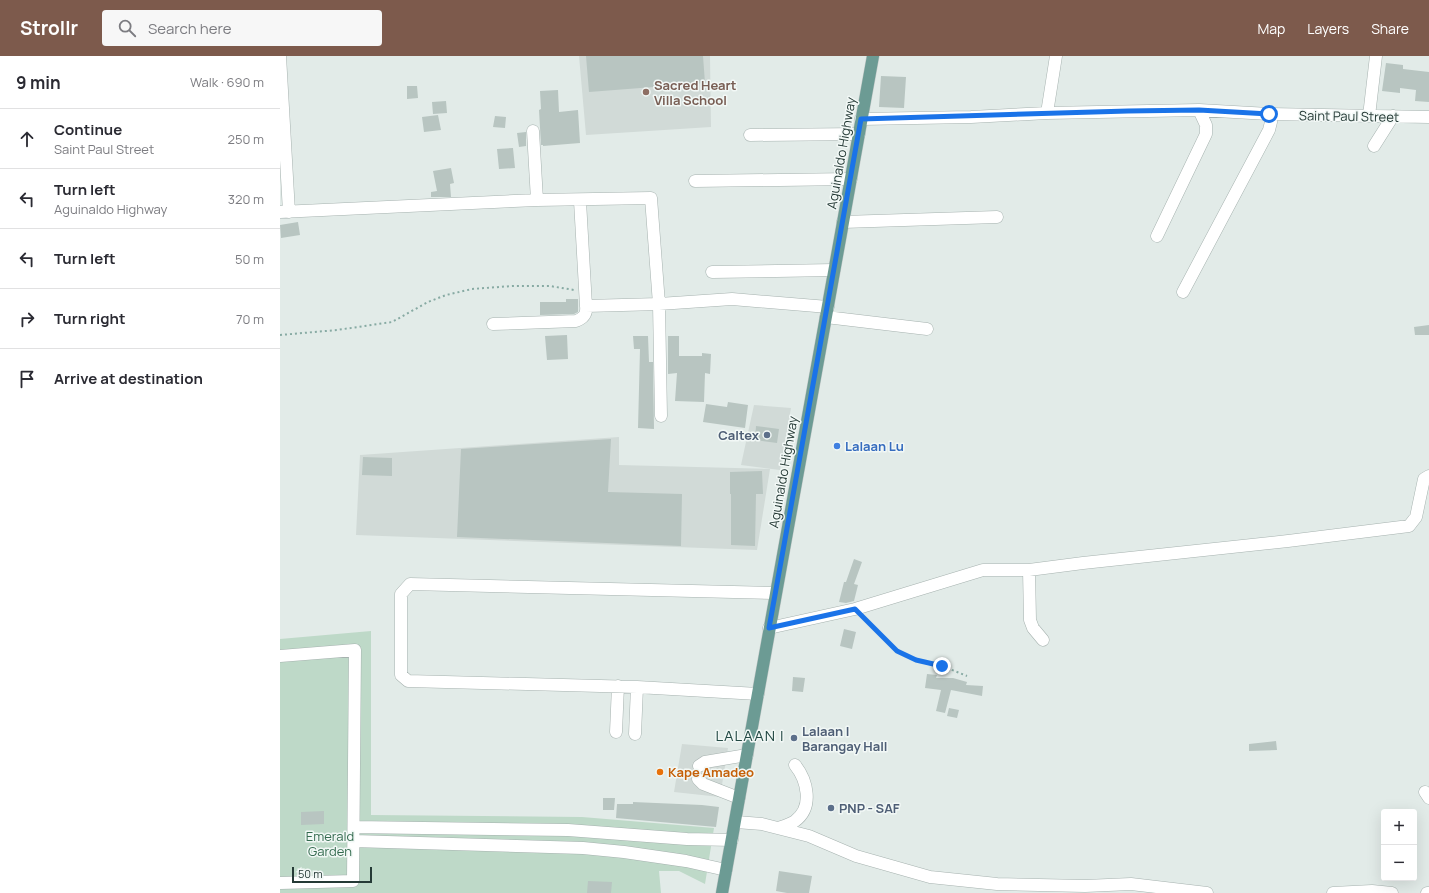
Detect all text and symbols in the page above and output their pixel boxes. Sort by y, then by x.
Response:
search box [102,10,382,46]
text: Strollr [20,15,78,41]
icon: search [116,17,138,39]
text: Search here [148,18,231,39]
text: Map [1257,19,1285,38]
text: Layers [1307,19,1349,38]
text: Share [1371,19,1409,38]
text: 9 min [16,71,61,94]
text: Walk · 690 m [190,73,264,91]
place label: Sacred Heart Villa School [654,76,737,109]
marker: Sacred Heart Villa School [641,87,651,97]
street label: Aguinaldo Highway [822,96,860,210]
route start [1260,105,1278,123]
street label: Saint Paul Street [1299,106,1399,126]
text: Continue [54,119,122,140]
icon: ahead [16,128,38,150]
text: 250 m [228,130,264,148]
text: Saint Paul Street [54,140,154,158]
text: Turn left [54,179,116,200]
icon: left [16,188,38,210]
text: 320 m [228,190,264,208]
text: Aguinaldo Highway [54,200,167,218]
icon: left [16,248,38,270]
text: Turn left [54,248,116,269]
text: 50 m [235,250,264,268]
icon: right [16,308,38,330]
text: Turn right [54,308,125,329]
text: 70 m [236,310,264,328]
icon: arrive [16,368,38,390]
text: Arrive at destination [54,368,203,389]
street label: Aguinaldo Highway [764,415,802,529]
place label: Caltex [718,426,760,444]
marker: Caltex [762,430,772,440]
place label: Lalaan Lu [845,437,904,455]
marker: Lalaan Lu [832,441,842,451]
route end [933,657,951,675]
place label: Lalaan I Barangay Hall [802,722,887,755]
district label: LALAAN I [715,725,785,746]
marker: Lalaan I Barangay Hall [789,733,799,743]
place label: Kape Amadeo [668,763,754,781]
marker: Kape Amadeo [655,767,665,777]
place label: PNP - SAF [839,799,900,817]
marker: PNP - SAF [826,803,836,813]
map controls [1381,809,1417,881]
button: + [1381,809,1417,845]
park label: Emerald Garden [306,827,354,860]
button: − [1381,845,1417,881]
scale bar [292,865,372,884]
text: 50 m [298,866,323,881]

